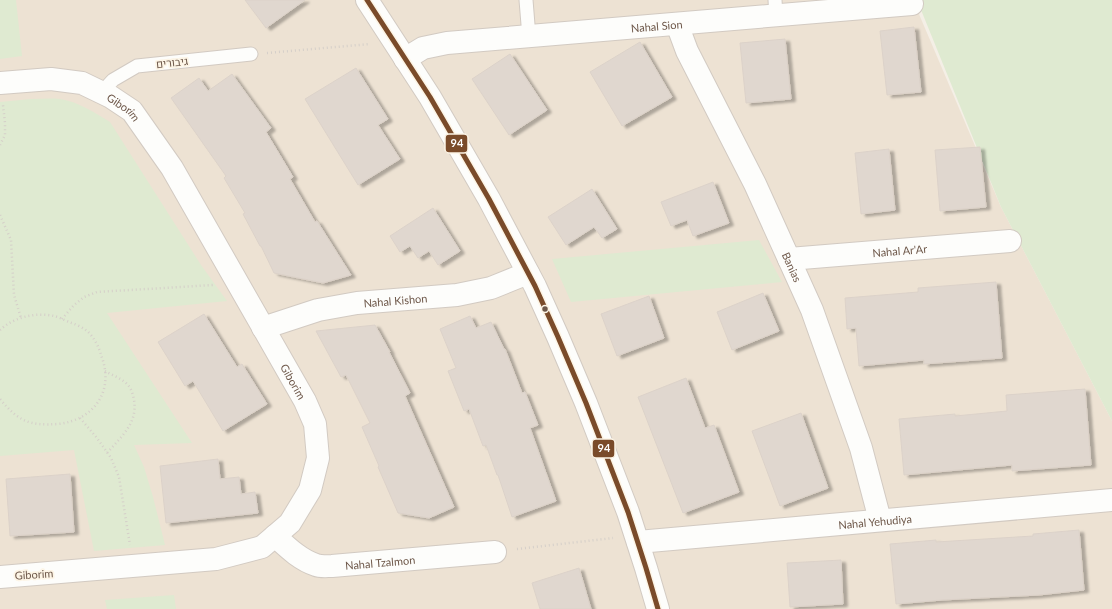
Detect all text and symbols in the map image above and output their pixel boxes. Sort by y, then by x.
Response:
street label: Nahal Sion [630,17,683,34]
street label: גיבורים [155,54,189,70]
street label: Giborim [105,90,143,123]
line badge: 94 [445,134,468,153]
text: 94 [451,136,464,149]
street label: Nahal Ar'Ar [872,241,928,259]
street label: Banias [780,250,805,284]
street label: Nahal Kishon [363,291,428,309]
unlabelled marker [540,304,550,314]
street label: Giborim [278,361,309,401]
line badge: 94 [592,439,615,458]
text: 94 [598,441,611,454]
street label: Nahal Yehudiya [838,511,912,531]
street label: Nahal Tzalmon [344,552,416,571]
street label: Giborim [14,566,54,582]

